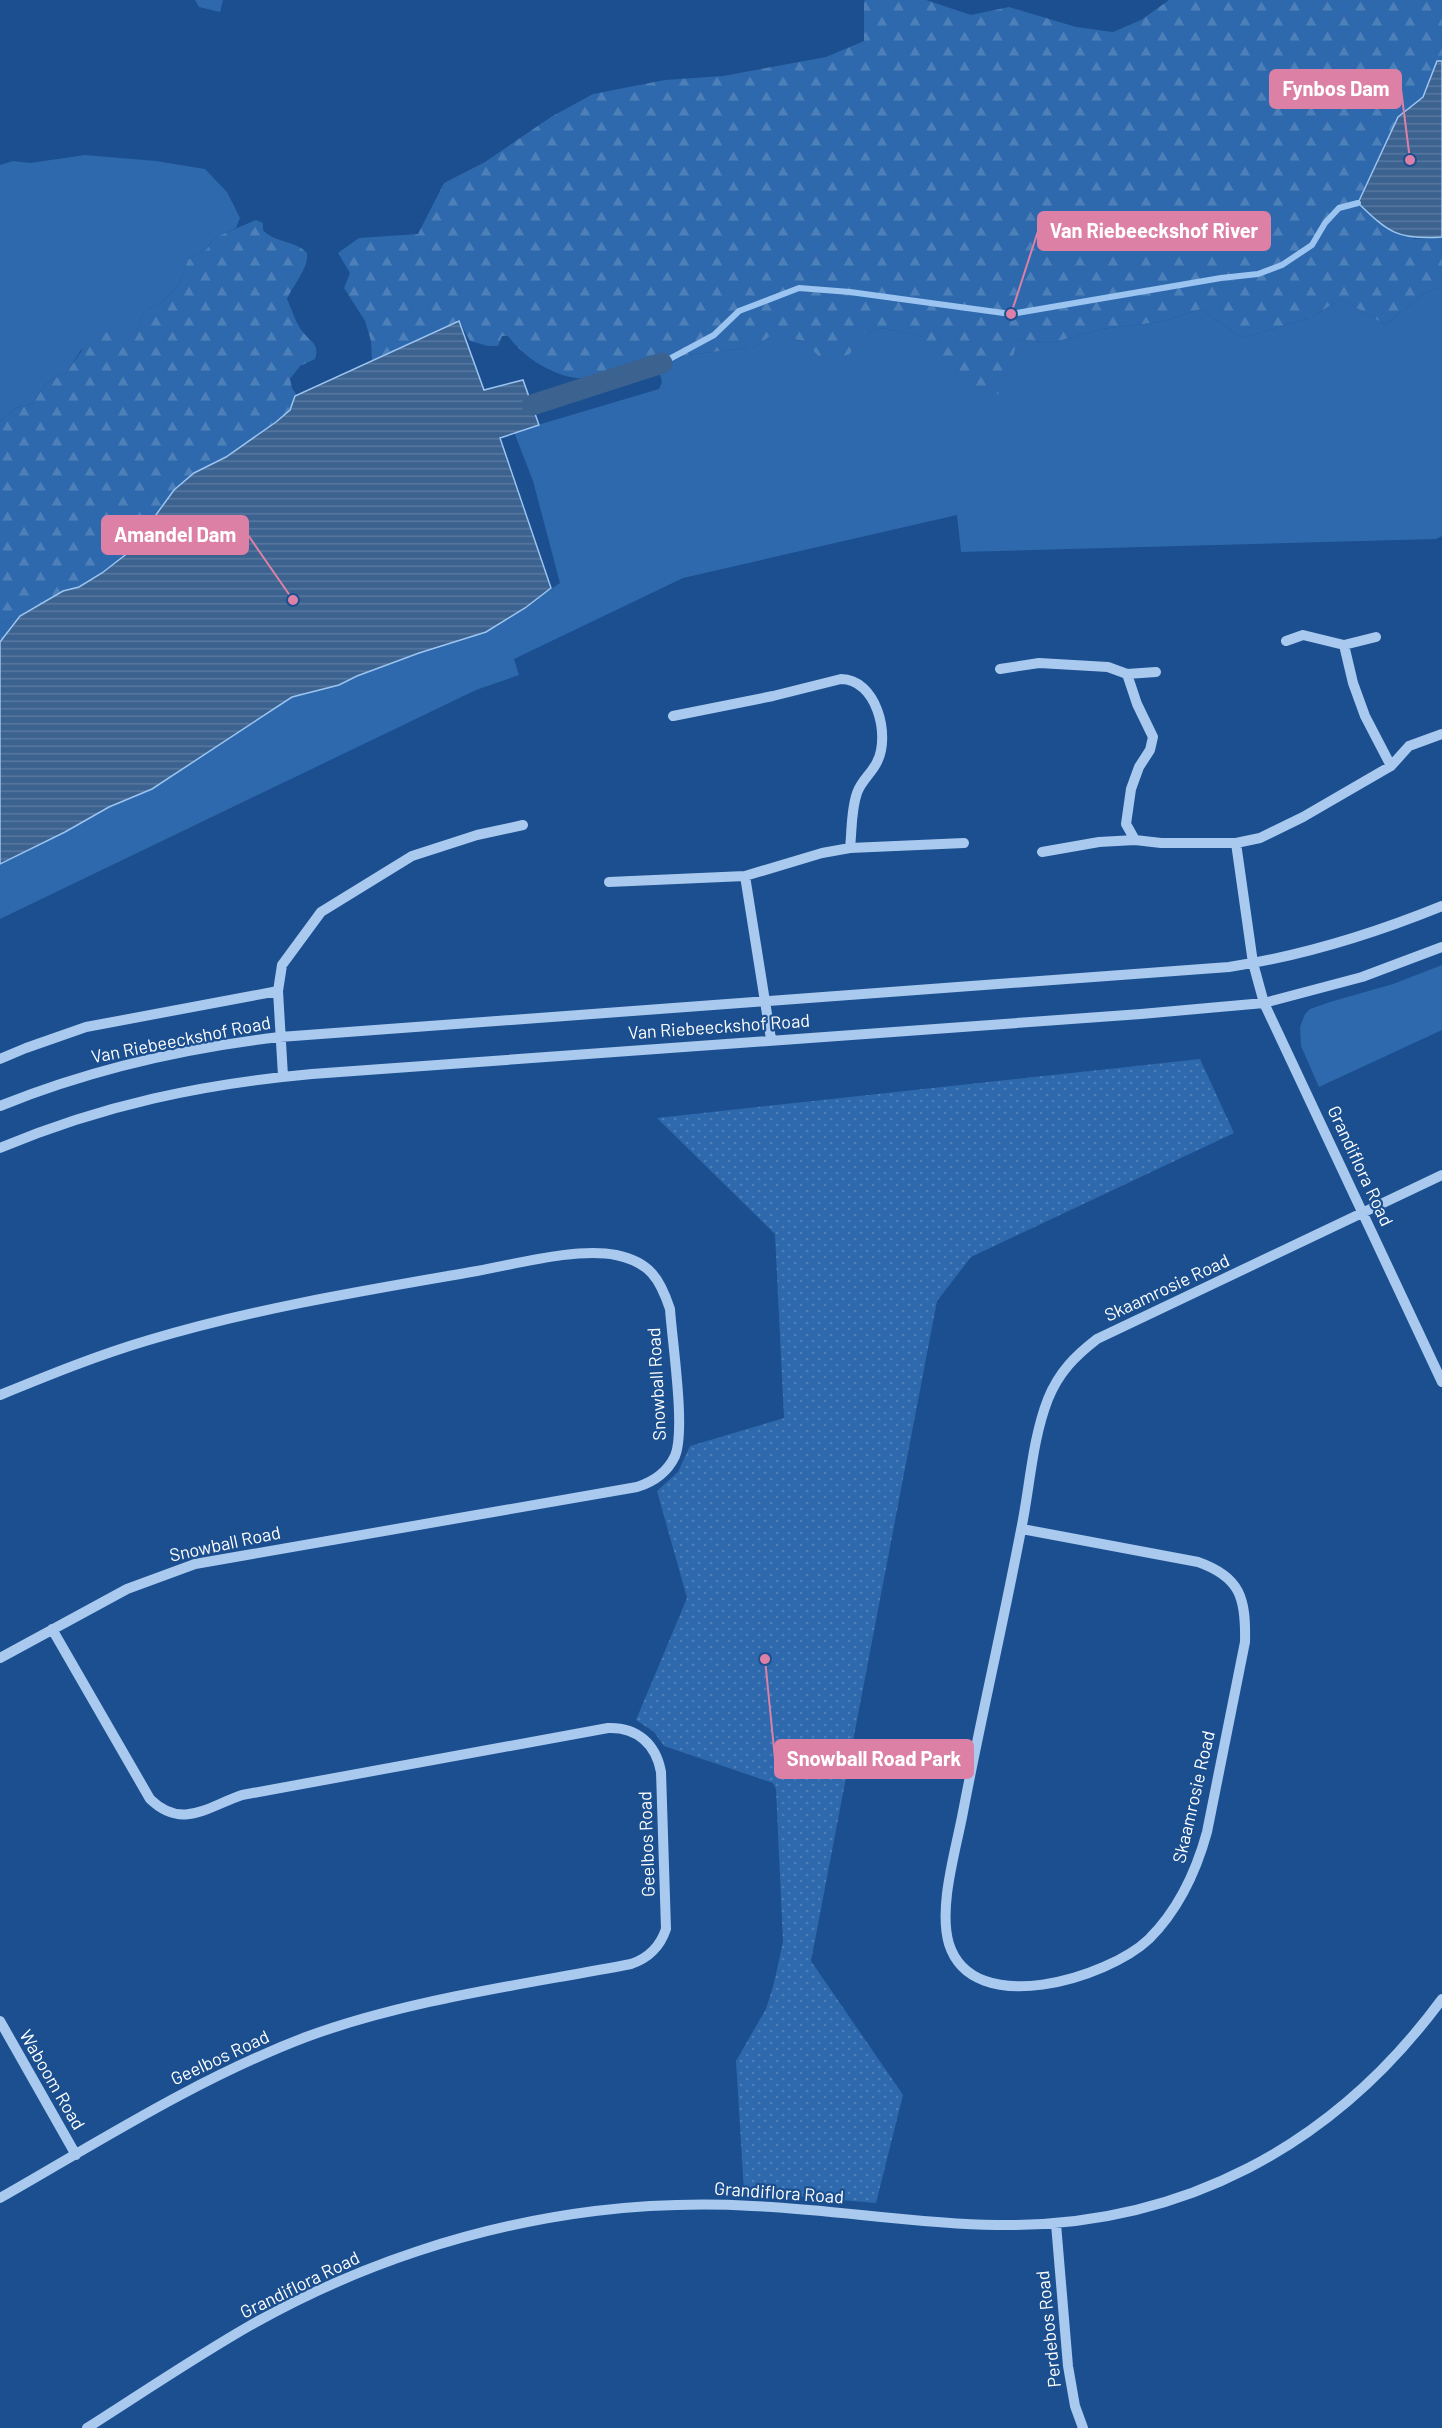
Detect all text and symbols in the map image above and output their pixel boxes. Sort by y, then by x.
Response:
callout: Fynbos Dam [1270,70,1401,108]
text: Fynbos Dam [1282,76,1390,100]
callout: Van Riebeeckshof River [1038,212,1270,250]
text: Van Riebeeckshof River [1050,218,1259,242]
callout: Amandel Dam [102,516,248,554]
text: Amandel Dam [114,522,236,546]
street label: Van Riebeeckshof Road [627,1009,811,1043]
street label: Van Riebeeckshof Road [89,1011,272,1067]
street label: Grandiflora Road [1323,1102,1398,1229]
street label: Skaamrosie Road [1101,1249,1232,1326]
street label: Snowball Road [642,1327,670,1441]
street label: Snowball Road [167,1520,282,1566]
street label: Skaamrosie Road [1167,1728,1219,1865]
callout: Snowball Road Park [775,1740,973,1778]
text: Snowball Road Park [787,1746,962,1770]
street label: Geelbos Road [633,1791,659,1897]
street label: Geelbos Road [167,2025,272,2089]
street label: Waboom Road [15,2026,90,2133]
street label: Grandiflora Road [713,2176,845,2208]
street label: Grandiflora Road [236,2246,363,2323]
street label: Perdebos Road [1031,2270,1065,2389]

